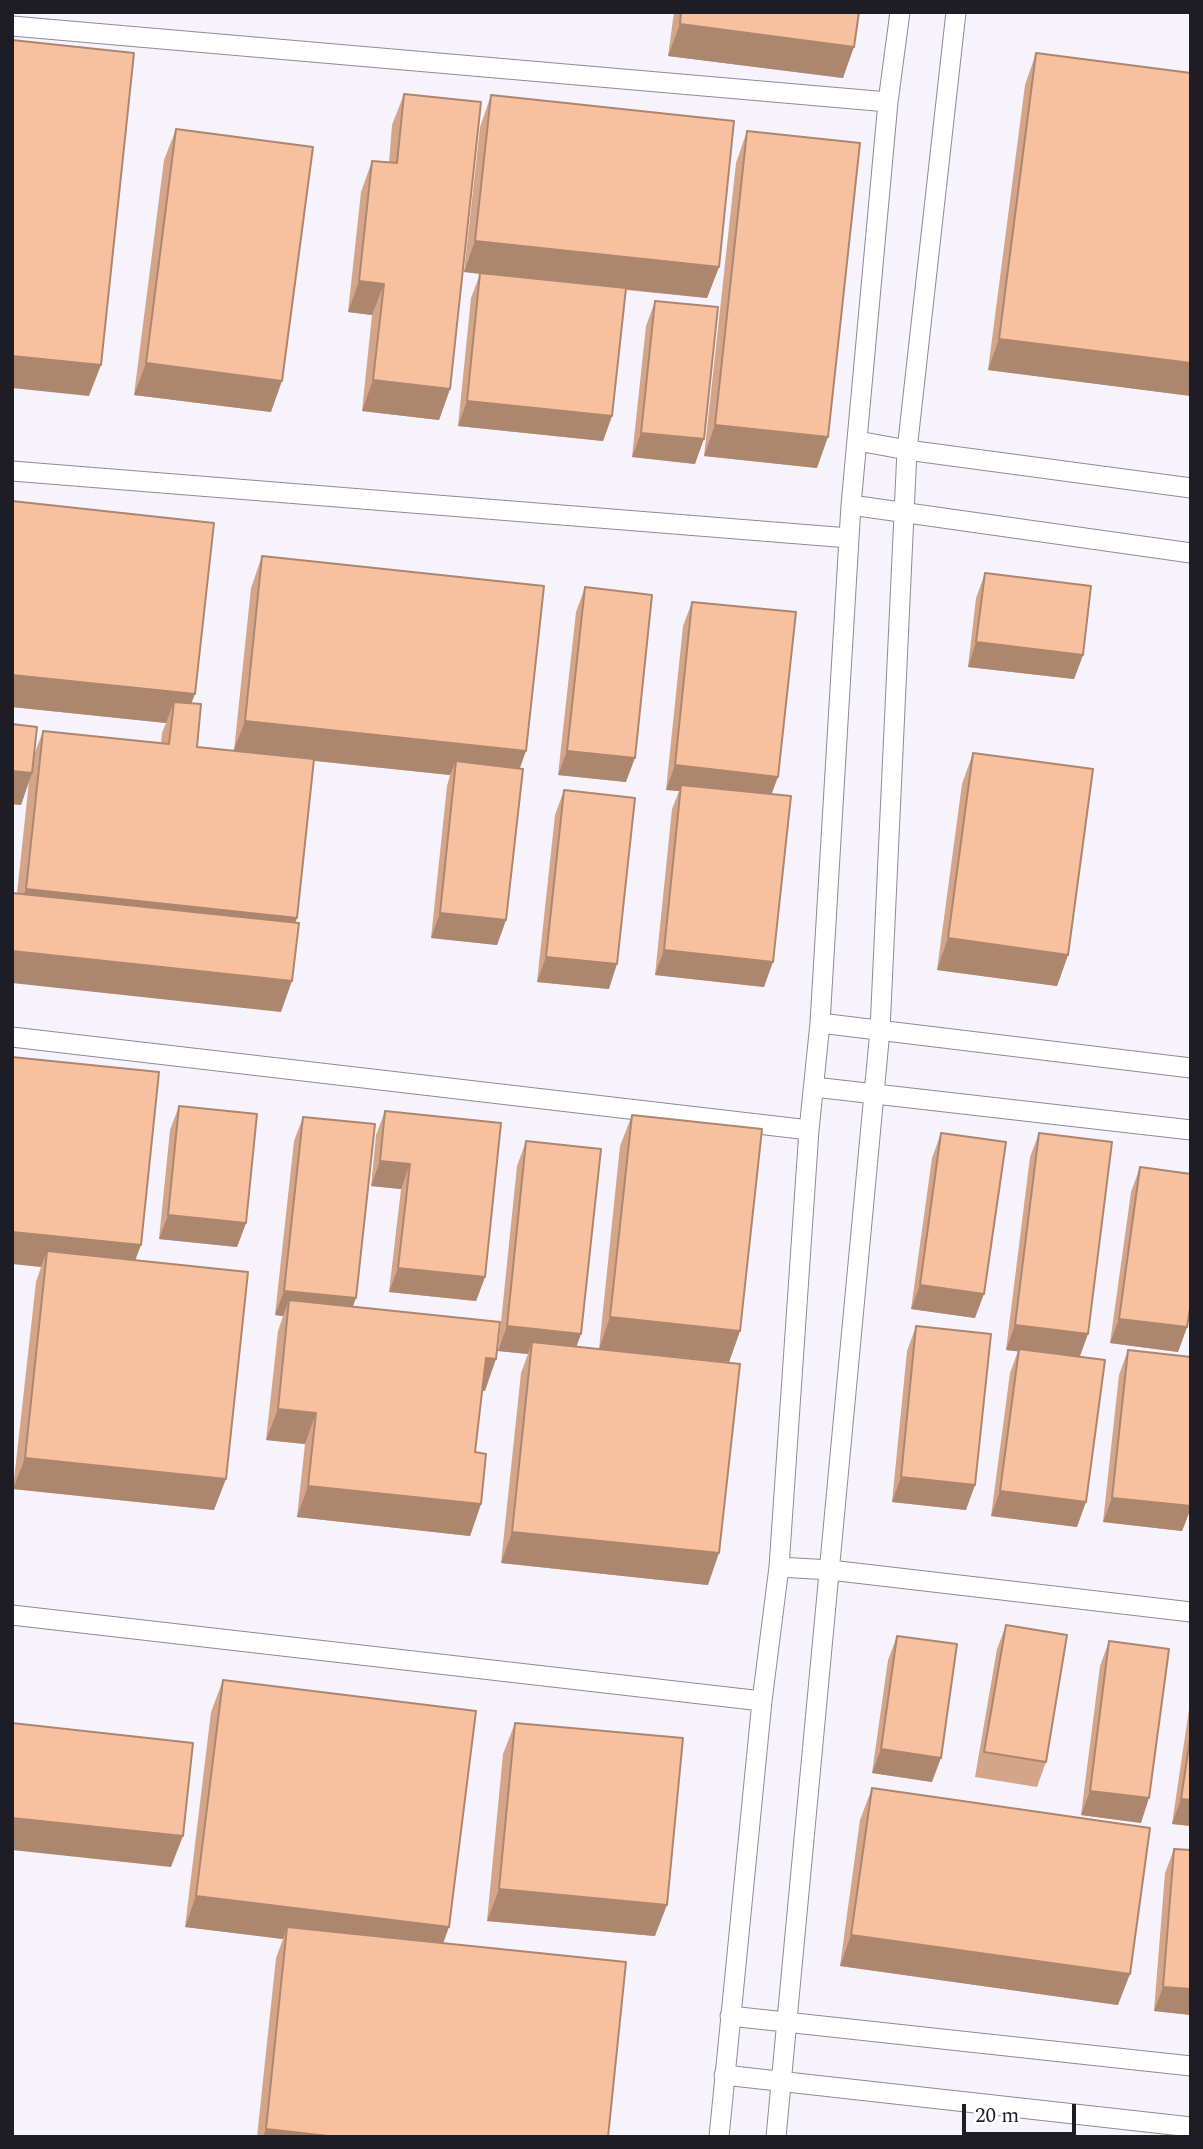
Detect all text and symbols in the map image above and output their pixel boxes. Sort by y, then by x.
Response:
scale bar [965,2090,1079,2134]
text: 20 m [975,2100,1019,2132]

